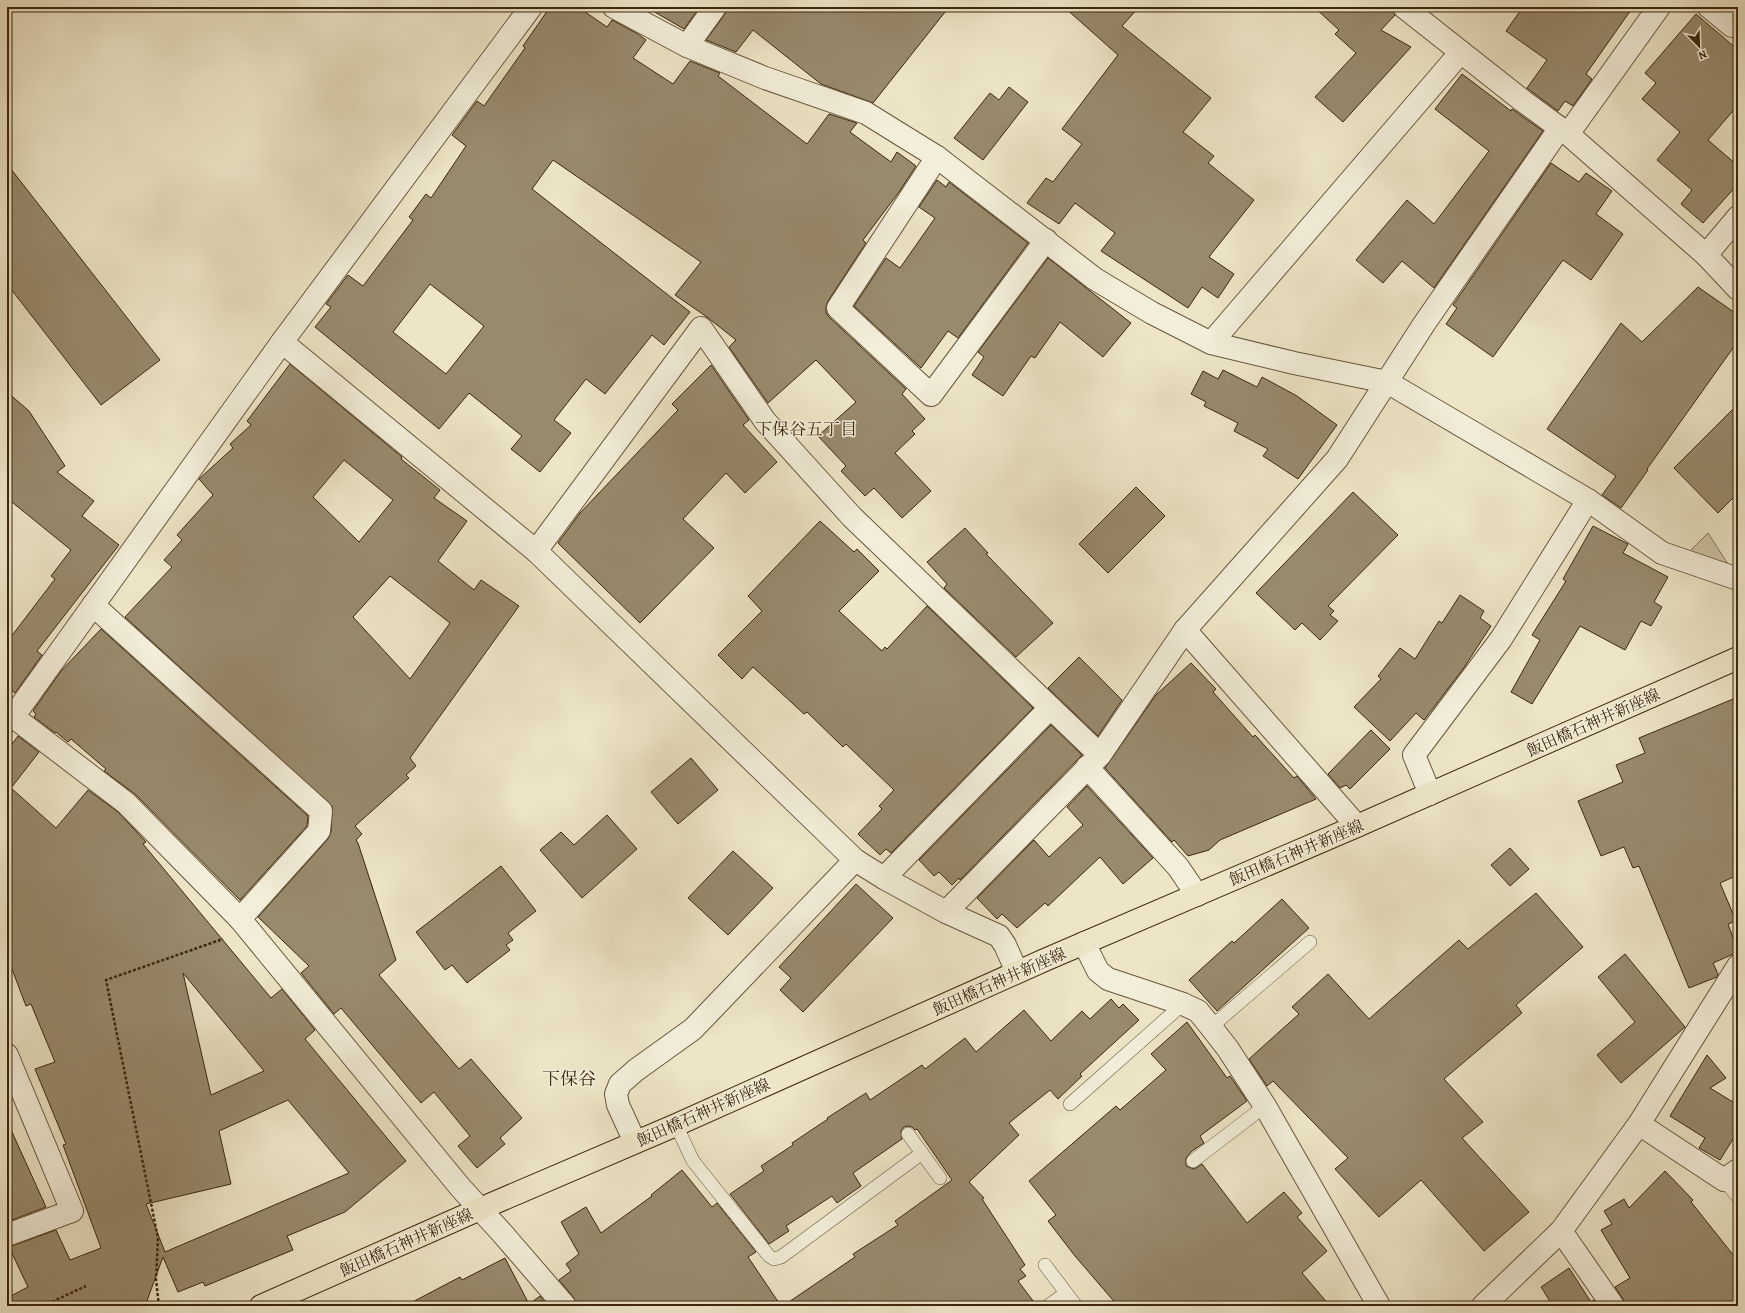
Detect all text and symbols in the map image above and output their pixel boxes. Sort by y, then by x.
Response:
north arrow [1679,26,1719,66]
text: N [1696,46,1709,63]
district label: 下保谷五丁目 [755,418,857,441]
street label: 飯田橋石神井新座線 [1523,684,1664,762]
street label: 飯田橋石神井新座線 [1226,815,1367,891]
street label: 飯田橋石神井新座線 [929,943,1070,1021]
district label: 下保谷 [542,1067,596,1091]
street label: 飯田橋石神井新座線 [633,1074,774,1152]
street label: 飯田橋石神井新座線 [336,1204,477,1282]

